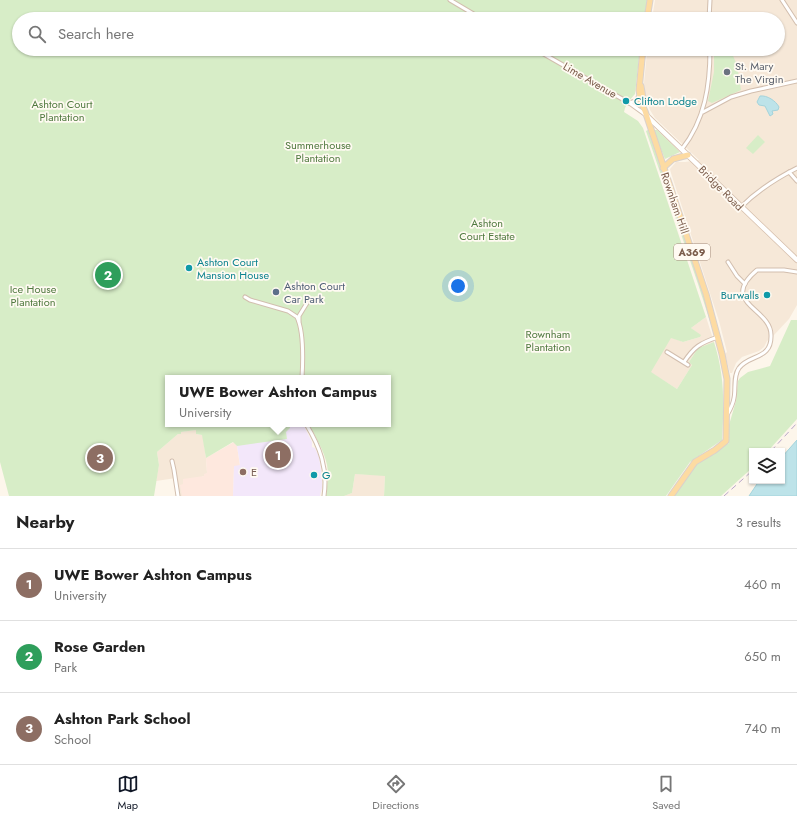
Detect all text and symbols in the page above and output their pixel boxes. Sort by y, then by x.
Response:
search box [12,12,785,56]
icon: search [26,23,48,45]
text: Search here [58,23,134,45]
street label: Lime Avenue [560,58,620,102]
place label: St. Mary The Virgin [735,58,784,87]
marker: St. Mary The Virgin [722,67,732,77]
place label: Clifton Lodge [634,93,697,109]
park label: Ashton Court Plantation [32,96,93,125]
marker: Clifton Lodge [621,96,631,106]
park label: Summerhouse Plantation [285,137,351,166]
street label: Bridge Road [695,162,747,214]
street label: Rownham Hill [657,170,693,236]
park label: Ashton Court Estate [459,215,515,244]
road number: A369 [674,244,710,260]
place label: Ashton Court Mansion House [197,254,269,283]
pin: 2 [95,260,121,290]
marker: Ashton Court Mansion House [184,263,194,273]
your location [448,276,468,296]
place label: Ashton Court Car Park [284,278,345,307]
park label: Ice House Plantation [10,281,57,310]
marker: Ashton Court Car Park [271,287,281,297]
place label: Burwalls [721,287,760,303]
marker: Burwalls [762,290,772,300]
park label: Rownham Plantation [526,326,570,355]
popup [165,375,391,427]
text: UWE Bower Ashton Campus [179,381,377,403]
text: University [179,403,232,422]
pin: 1 [265,440,291,470]
pin: 3 [87,443,113,473]
map controls [749,448,785,484]
button: layers [749,448,785,484]
place label: E [251,464,257,480]
marker: E [238,467,248,477]
place label: G [322,467,331,483]
marker: G [309,470,319,480]
text: Nearby [16,510,74,534]
text: 3 results [736,513,781,532]
text: UWE Bower Ashton Campus [54,564,252,586]
text: 1 [26,575,32,594]
text: 460 m [744,575,781,594]
text: University [54,586,106,605]
text: Rose Garden [54,636,145,658]
text: 2 [25,647,33,666]
text: 650 m [744,647,781,666]
text: Park [54,658,77,677]
text: Ashton Park School [54,708,191,730]
text: 3 [25,719,33,738]
text: 740 m [745,719,781,738]
text: School [54,730,91,749]
tab: Map [117,773,139,813]
tab: Directions [372,773,419,813]
tab: Saved [652,773,680,813]

